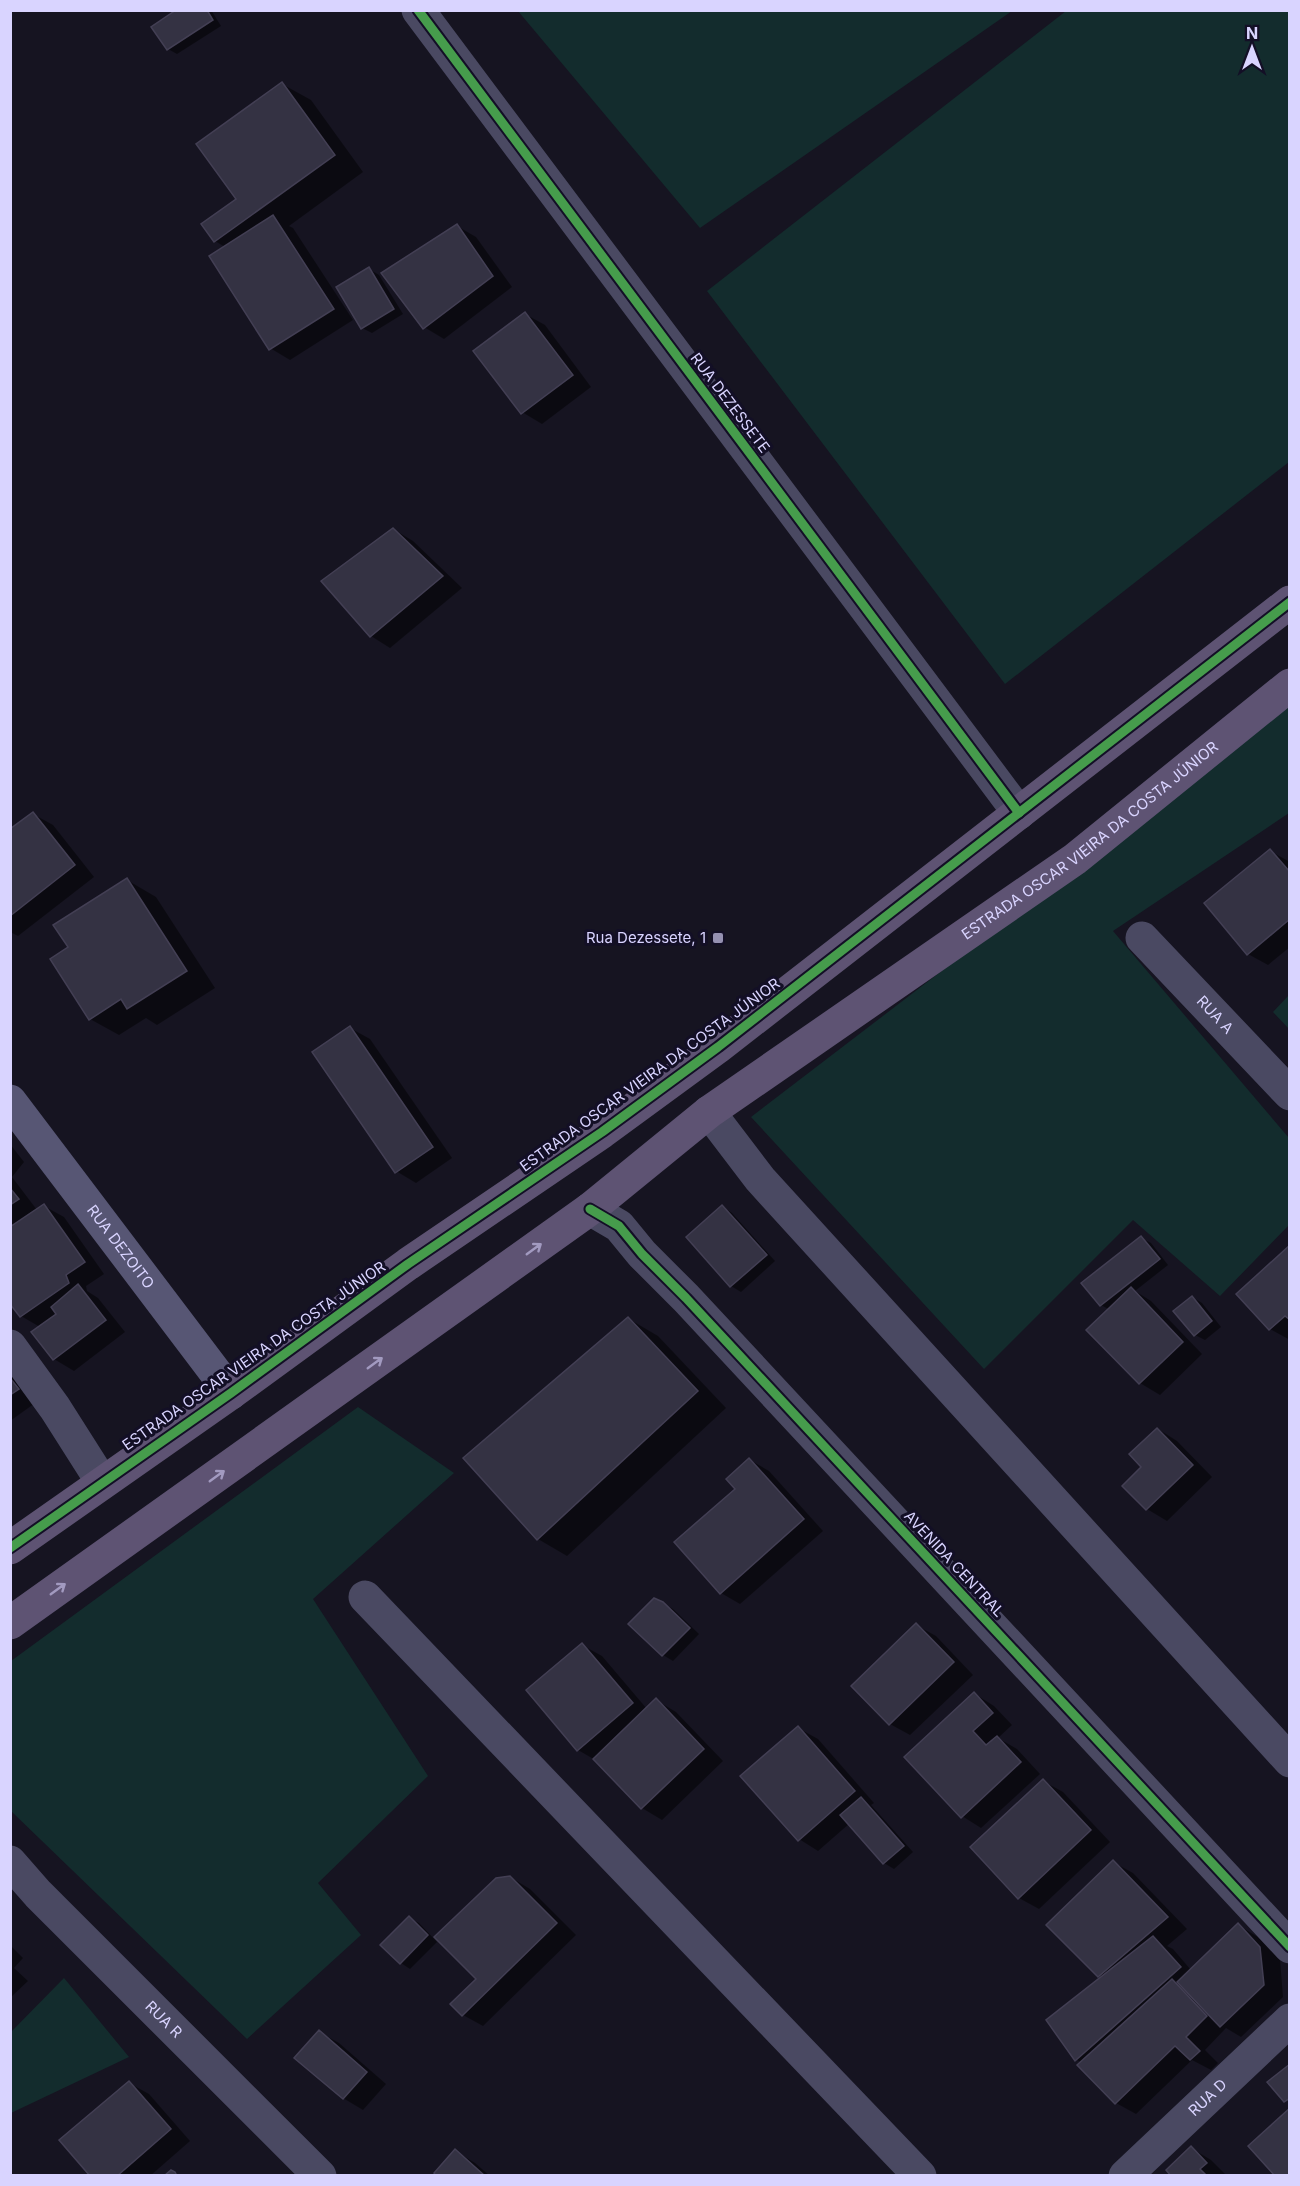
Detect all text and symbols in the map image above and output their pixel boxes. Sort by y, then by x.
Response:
north arrow [1222,18,1282,78]
text: N [1246,23,1258,43]
street label: RUA DEZESSETE [687,349,774,456]
street label: ESTRADA OSCAR VIEIRA DA COSTA JÚNIOR [958,737,1222,944]
place label: Rua Dezessete, 1 [586,928,706,947]
marker: Rua Dezessete, 1 [711,931,725,945]
street label: ESTRADA OSCAR VIEIRA DA COSTA JÚNIOR [516,974,784,1175]
street label: RUA A [1193,992,1238,1038]
street label: RUA DEZOITO [83,1201,159,1292]
one-way arrow [525,1243,542,1255]
street label: ESTRADA OSCAR VIEIRA DA COSTA JÚNIOR [118,1257,389,1454]
one-way arrow [367,1357,383,1369]
one-way arrow [208,1470,224,1482]
street label: AVENIDA CENTRAL [900,1507,1008,1621]
one-way arrow [50,1583,66,1595]
street label: RUA R [141,1997,187,2042]
street label: RUA D [1184,2075,1231,2120]

